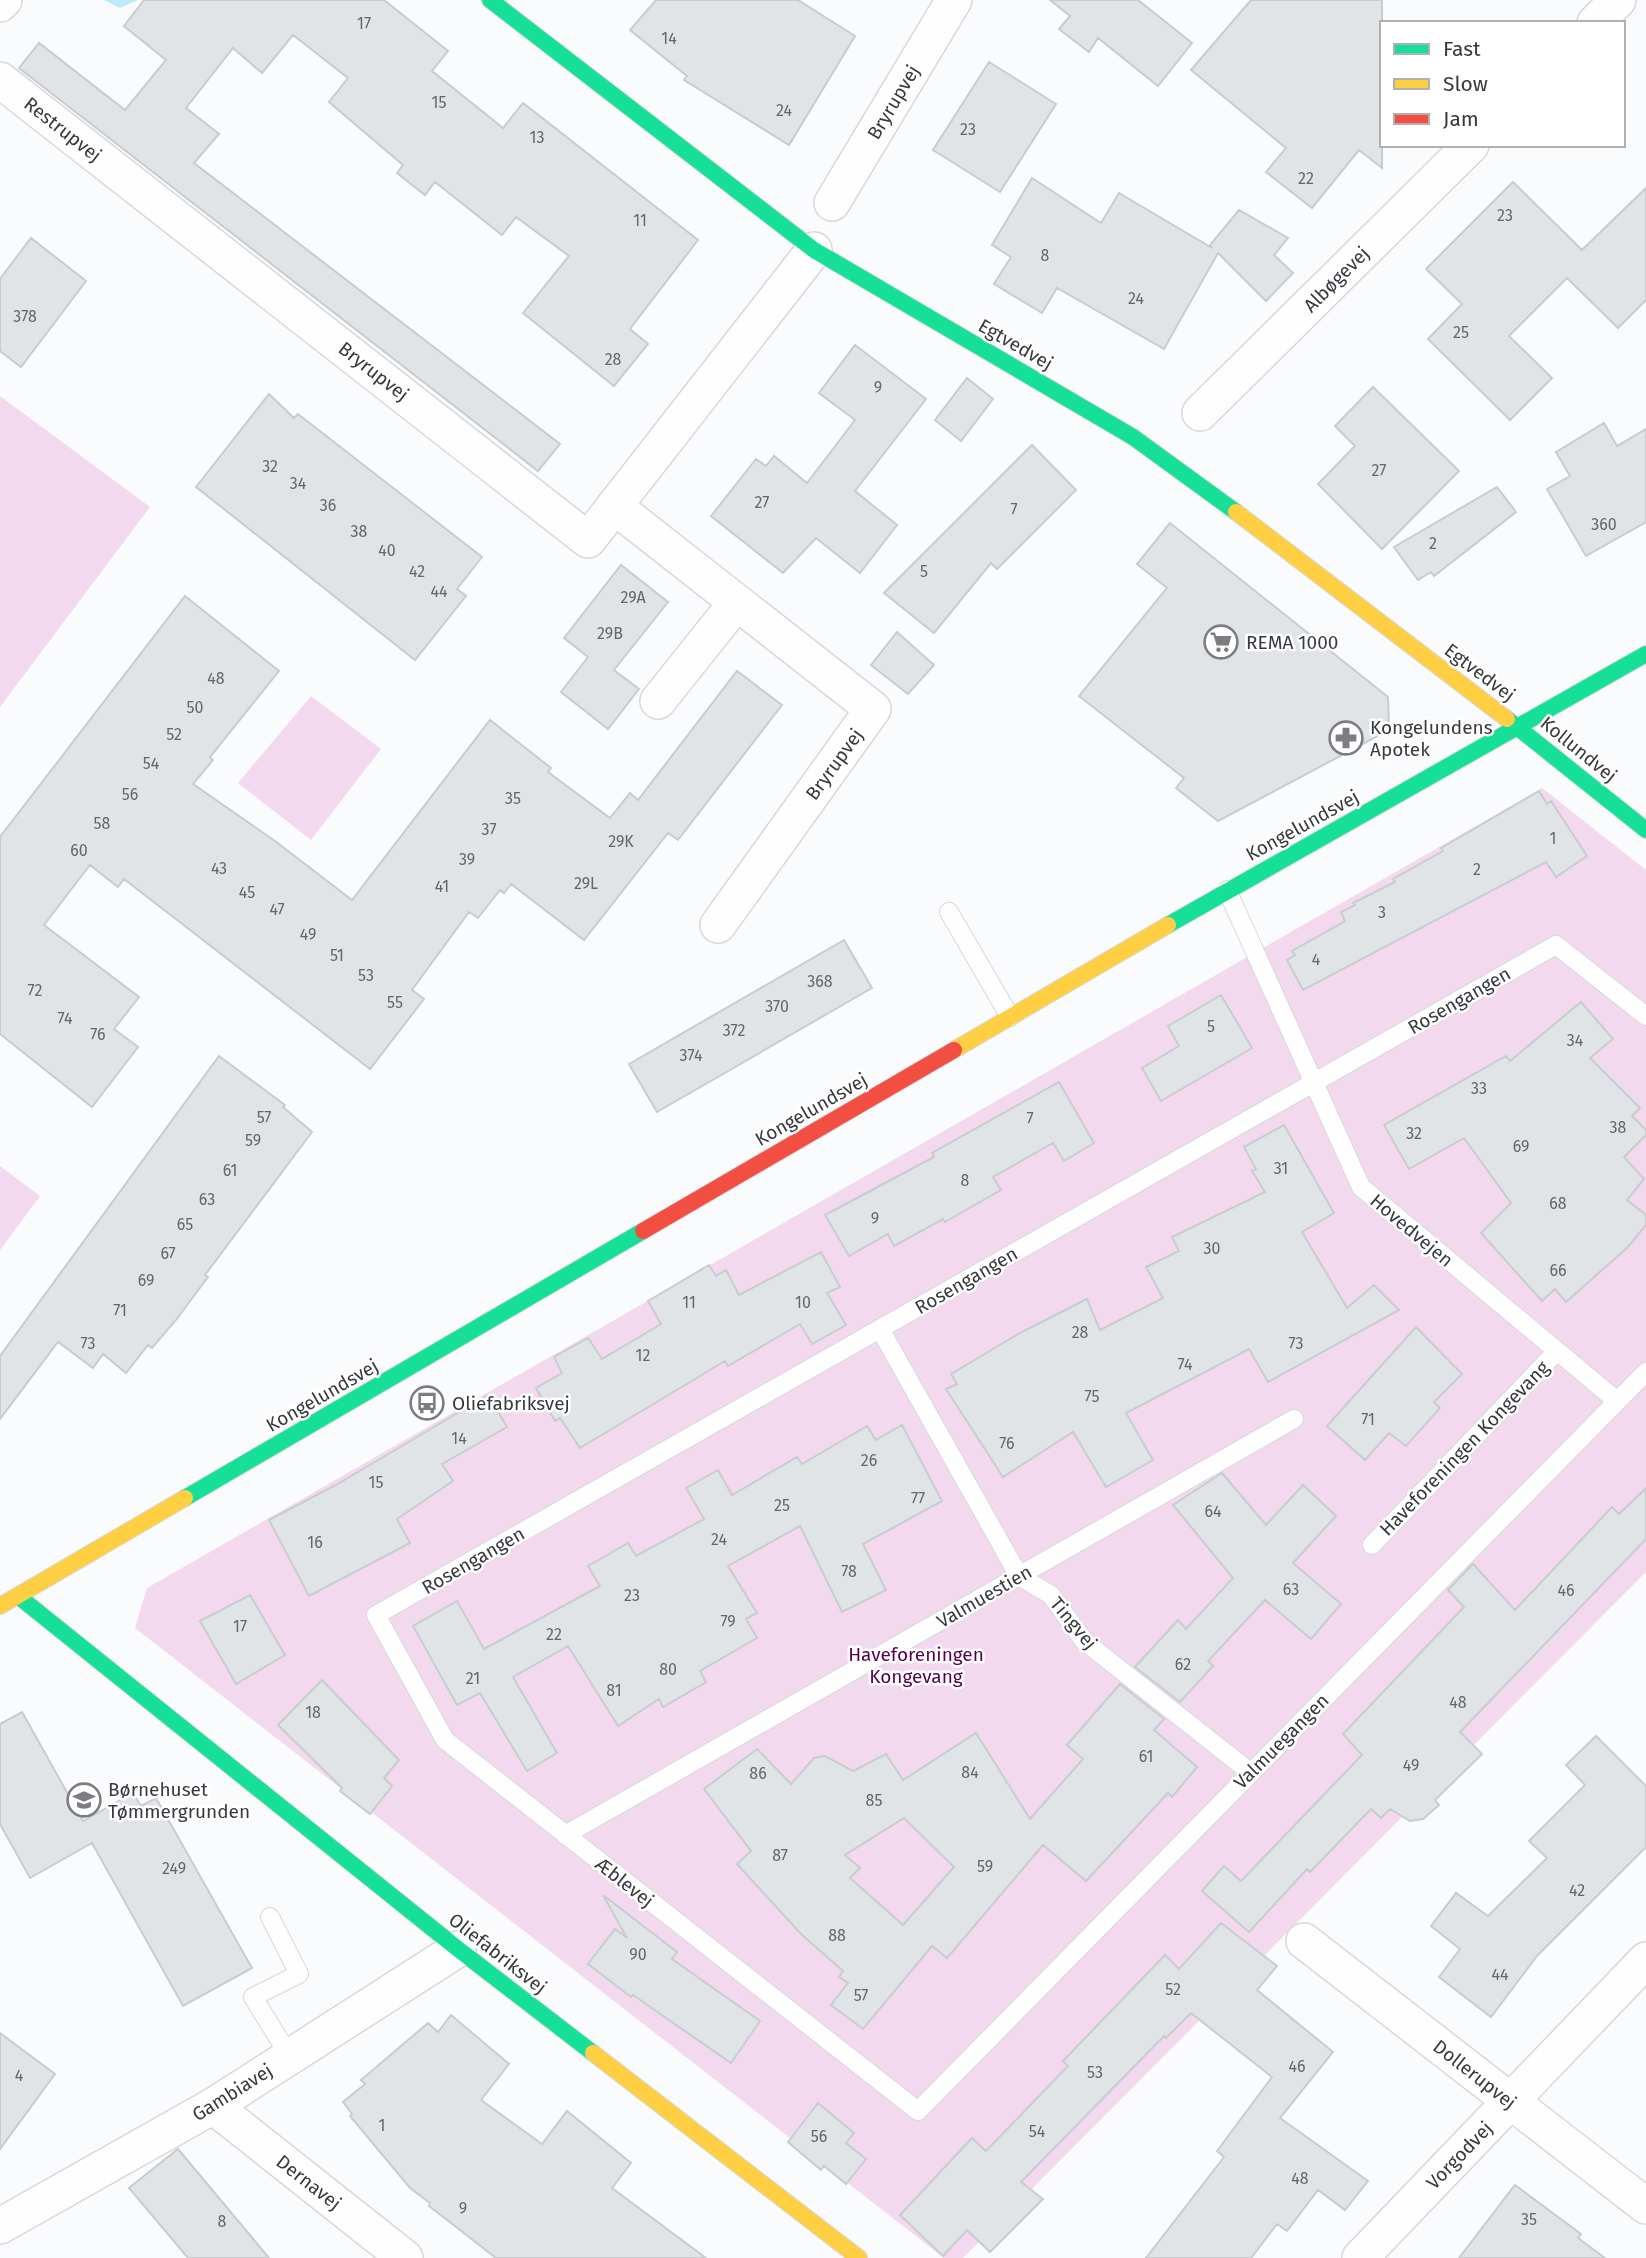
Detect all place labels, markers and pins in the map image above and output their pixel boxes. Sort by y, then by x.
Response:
supermarket icon: REMA 1000 [1202,623,1240,661]
place label: REMA 1000 [1246,631,1338,654]
place label: Kongelundens Apotek [1370,716,1493,761]
pharmacy icon: Kongelundens Apotek [1327,719,1365,757]
bus stop icon: Oliefabriksvej [408,1384,446,1422]
place label: Oliefabriksvej [452,1392,570,1415]
place label: Børnehuset Tømmergrunden [108,1778,250,1823]
school or university icon: Børnehuset Tømmergrunden [65,1781,103,1819]

